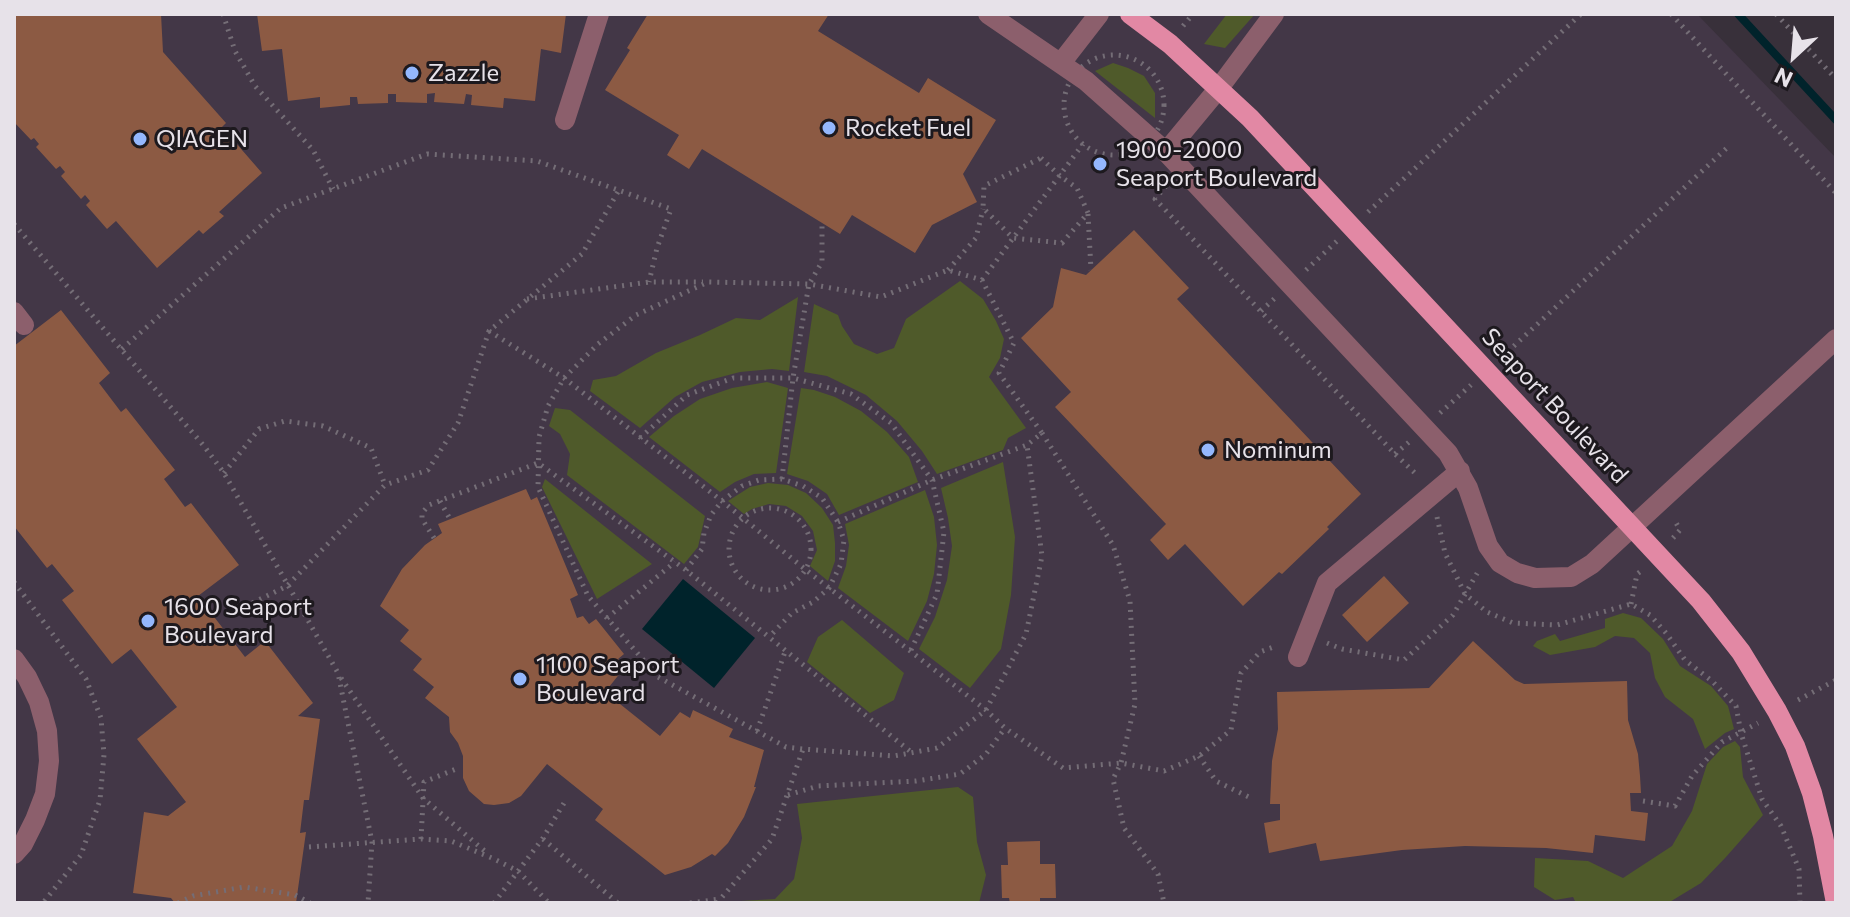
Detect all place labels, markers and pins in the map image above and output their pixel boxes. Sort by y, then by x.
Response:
place label: Zazzle [428,59,499,87]
marker: Zazzle [403,64,421,82]
place label: Rocket Fuel [845,114,971,142]
marker: Rocket Fuel [820,119,838,137]
place label: QIAGEN [156,125,248,153]
marker: QIAGEN [131,130,149,148]
place label: 1900-2000 Seaport Boulevard [1116,136,1317,192]
marker: 1900-2000 Seaport Boulevard [1091,155,1109,173]
place label: Nominum [1224,436,1332,464]
marker: Nominum [1199,441,1217,459]
place label: 1600 Seaport Boulevard [164,593,312,649]
marker: 1600 Seaport Boulevard [139,612,157,630]
place label: 1100 Seaport Boulevard [536,651,680,707]
marker: 1100 Seaport Boulevard [511,670,529,688]

